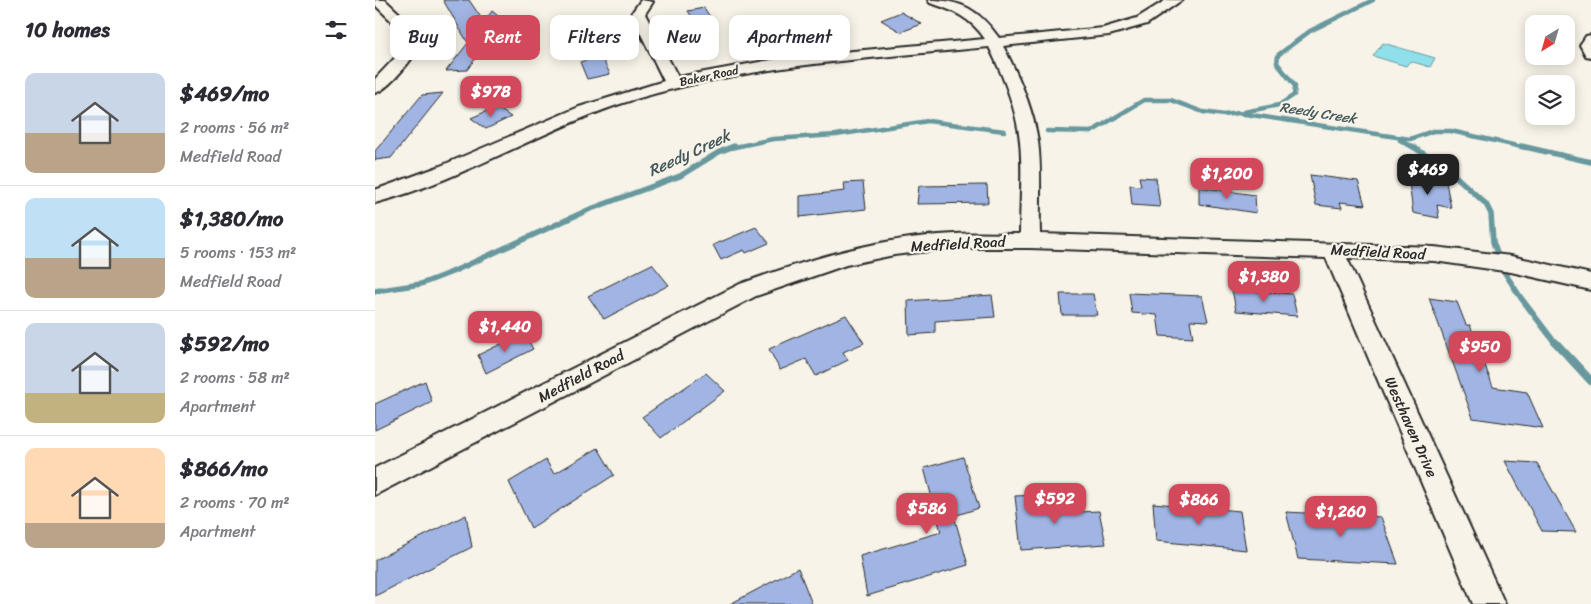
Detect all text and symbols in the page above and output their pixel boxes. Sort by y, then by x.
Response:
text: 10 homes [25,11,110,49]
chip: Buy [390,15,456,60]
chip: Rent [466,15,540,60]
chip: Filters [550,15,639,60]
chip: New [649,15,719,60]
chip: Apartment [729,15,850,60]
north arrow [1525,15,1575,65]
map controls [1525,15,1575,125]
icon: filters [322,16,350,44]
street label: Baker Road [677,59,741,93]
text: $469/mo [180,75,269,113]
button: layers [1525,75,1575,125]
pin: $978 [461,76,521,118]
text: $978 [471,77,511,106]
icon: home [65,93,125,153]
water label: Reedy Creek [1278,95,1360,132]
text: 2 rooms · 56 m² [180,113,289,142]
water label: Reedy Creek [643,120,737,185]
text: Medfield Road [180,142,281,171]
pin: $469 [1398,154,1458,196]
text: $469 [1408,155,1448,184]
pin: $1,200 [1186,158,1268,200]
text: $1,200 [1201,159,1253,188]
text: $1,380/mo [180,200,283,238]
icon: home [65,218,125,278]
street label: Medfield Road [910,228,1007,259]
street label: Medfield Road [1330,237,1427,268]
text: 5 rooms · 153 m² [180,238,296,267]
pin: $1,380 [1223,260,1305,303]
text: $1,380 [1239,262,1289,291]
text: Medfield Road [180,267,281,296]
pin: $1,440 [464,310,546,353]
text: $1,440 [479,312,531,341]
text: $592/mo [180,325,269,363]
pin: $950 [1450,330,1510,373]
text: $950 [1460,332,1500,361]
street label: Medfield Road [533,342,630,410]
icon: home [65,343,125,403]
text: 2 rooms · 58 m² [180,363,290,392]
street label: Westhaven Drive [1377,372,1445,482]
text: Apartment [180,392,256,421]
text: $866/mo [180,450,268,488]
icon: home [65,468,125,528]
pin: $592 [1025,482,1085,525]
text: $592 [1035,484,1075,513]
pin: $866 [1169,484,1229,526]
text: $866 [1180,485,1218,514]
text: 2 rooms · 70 m² [180,488,290,517]
pin: $586 [897,492,957,535]
text: $586 [907,494,947,523]
pin: $1,260 [1300,496,1382,538]
text: $1,260 [1316,497,1366,526]
text: Apartment [180,517,256,546]

